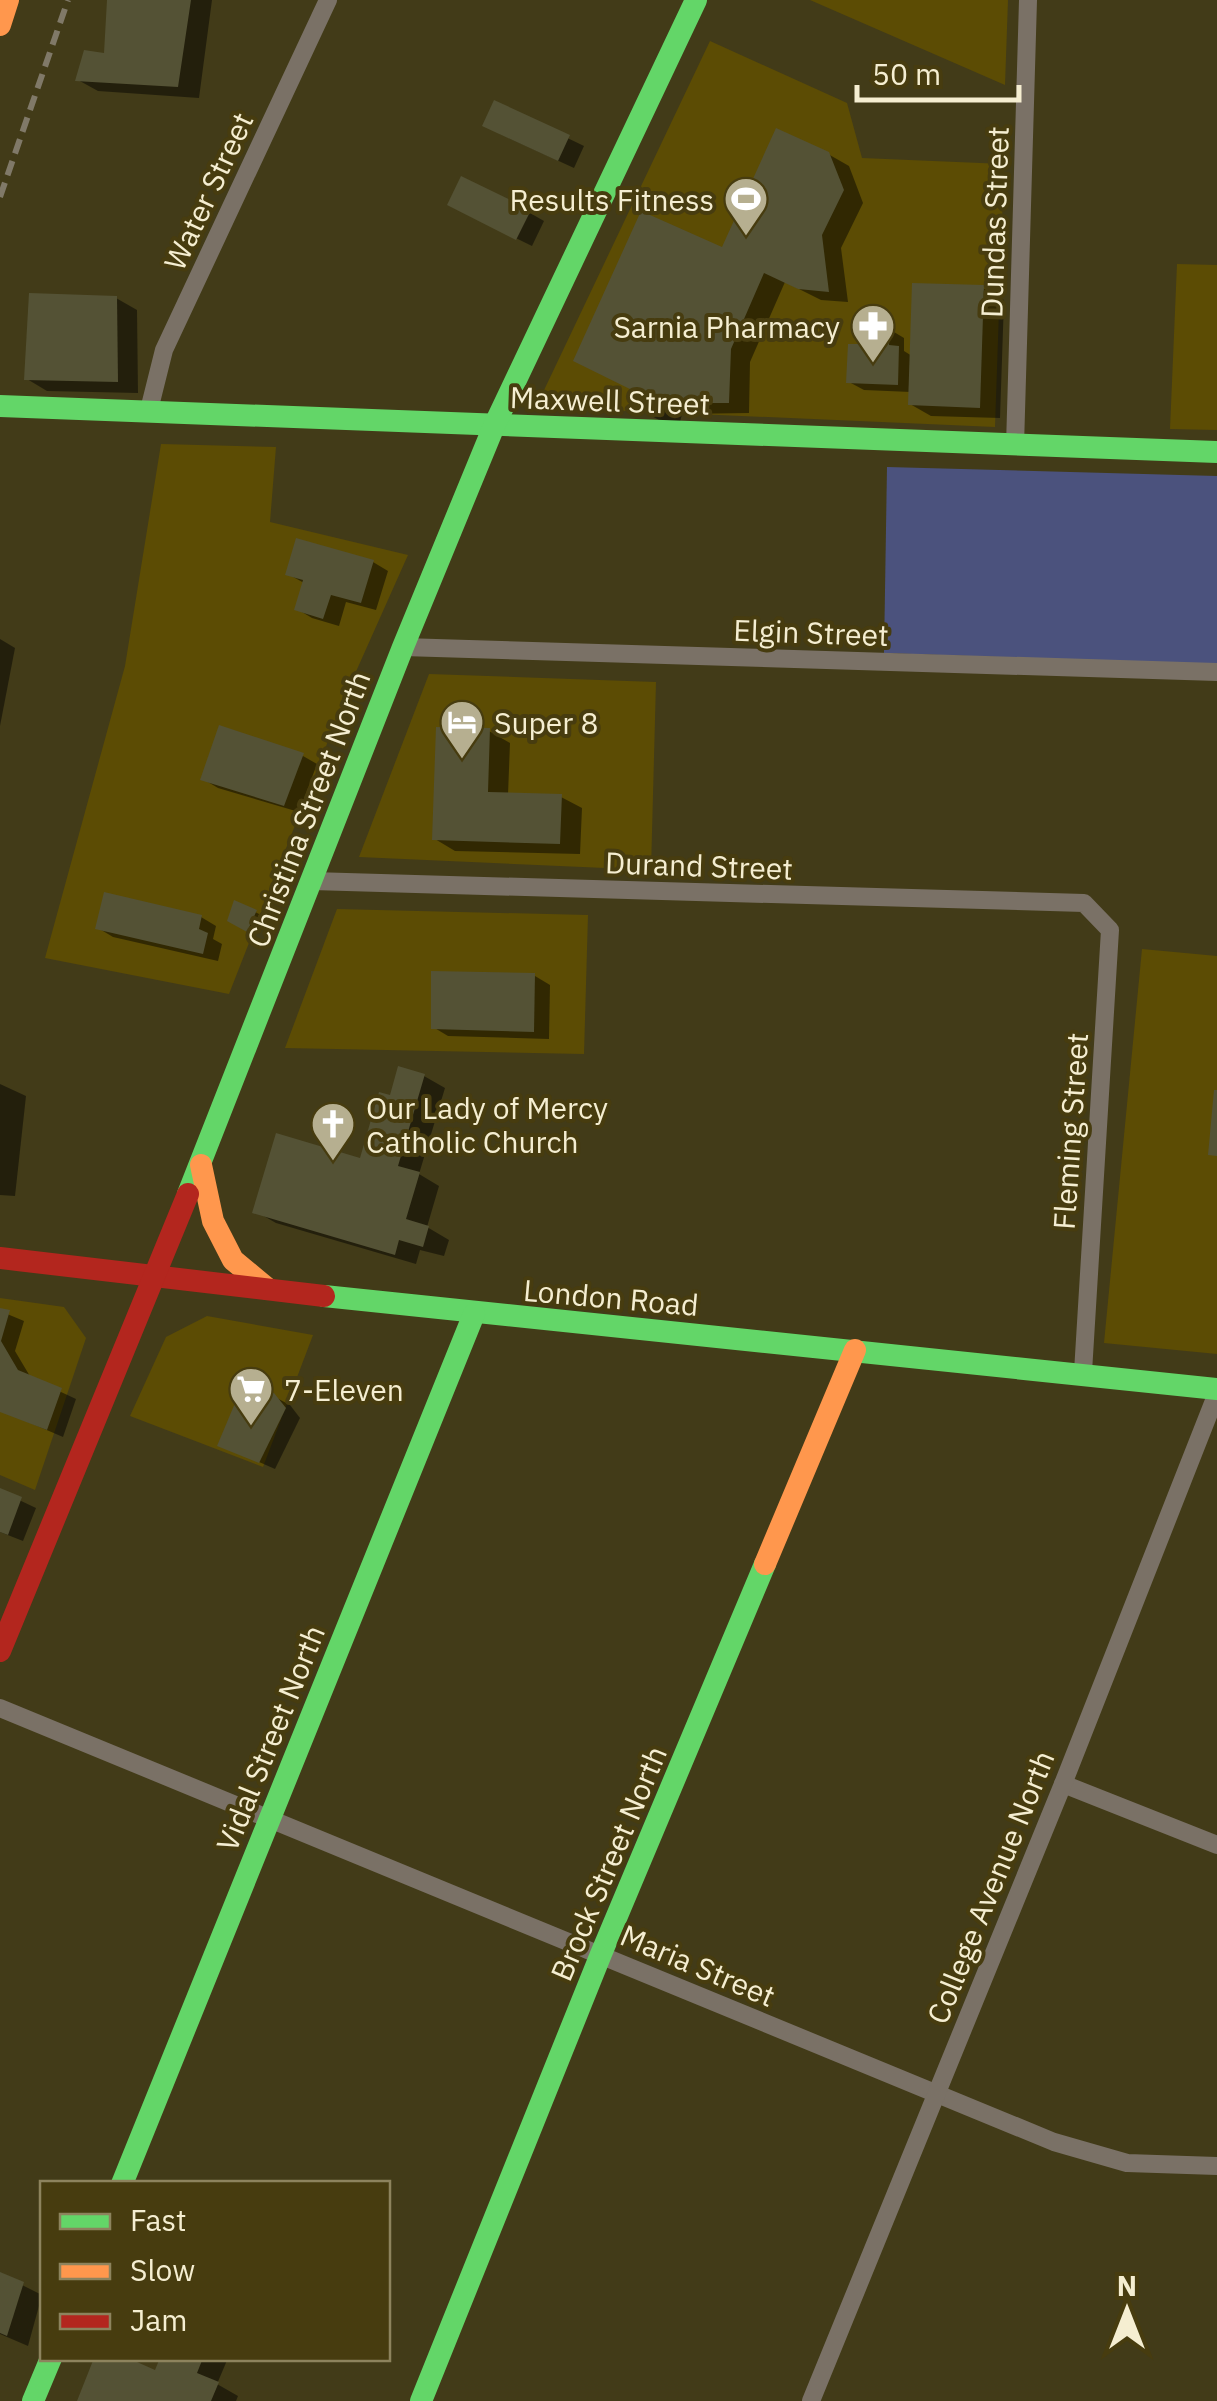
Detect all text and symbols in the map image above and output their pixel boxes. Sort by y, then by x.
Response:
scale bar [857,40,1020,102]
text: 50 m [872,54,941,93]
street label: Water Street [154,106,262,276]
street label: Dundas Street [971,126,1017,318]
sports icon: Results Fitness [723,176,769,237]
place label: Results Fitness [510,180,714,219]
pharmacy icon: Sarnia Pharmacy [850,303,896,364]
place label: Sarnia Pharmacy [613,307,840,346]
street label: Maxwell Street [509,377,711,423]
street label: Elgin Street [733,610,889,654]
street label: Christina Street North [237,665,379,953]
hotel icon: Super 8 [439,699,485,760]
place label: Super 8 [494,703,598,742]
street label: Durand Street [604,842,794,888]
street label: Fleming Street [1044,1031,1096,1231]
place label: Our Lady of Mercy Catholic Church [366,1088,608,1161]
church icon: Our Lady of Mercy Catholic Church [310,1101,356,1162]
street label: London Road [522,1270,700,1324]
supermarket icon: 7-Eleven [228,1366,274,1427]
place label: 7-Eleven [284,1370,404,1409]
street label: Vidal Street North [207,1619,333,1857]
street label: Brock Street North [541,1740,675,1986]
street label: College Avenue North [917,1745,1063,2029]
street label: Maria Street [615,1915,781,2015]
legend [40,2181,390,2361]
text: Fast [130,2200,187,2239]
text: Slow [130,2250,195,2289]
north arrow [1077,2261,1177,2361]
text: N [1117,2267,1137,2304]
text: Jam [130,2300,188,2339]

